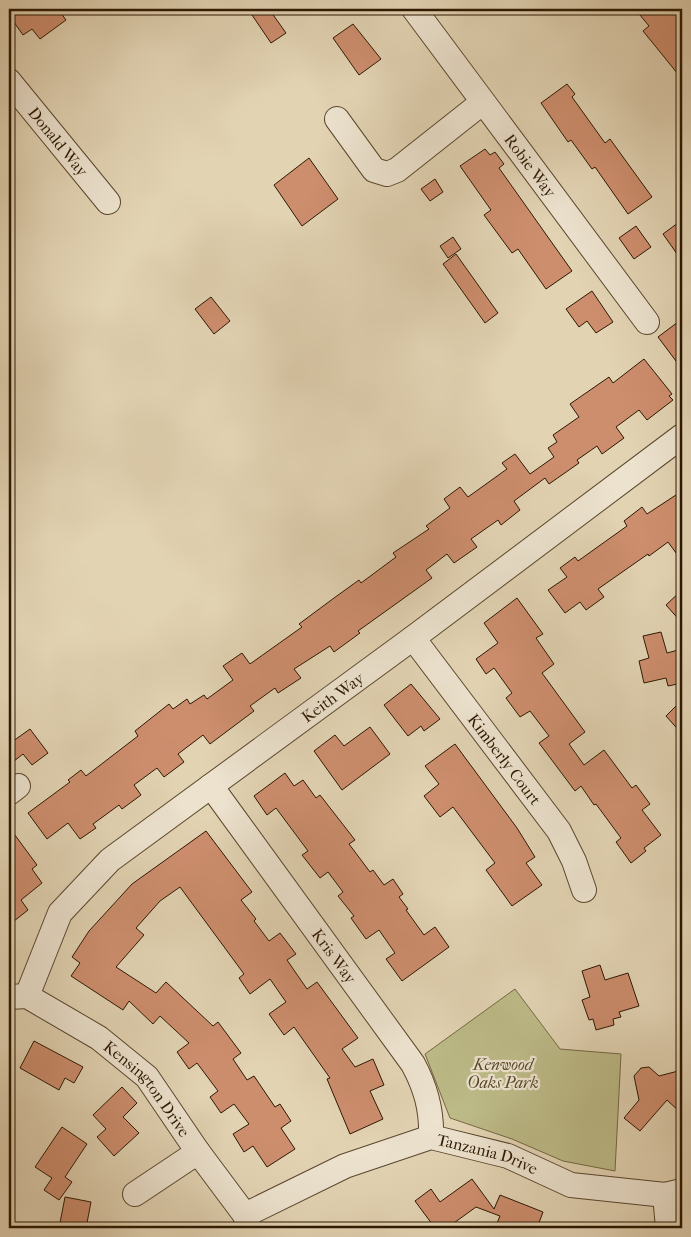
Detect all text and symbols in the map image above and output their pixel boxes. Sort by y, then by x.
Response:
street label: Donald Way [25,103,93,180]
street label: Robie Way [501,130,560,201]
street label: Keith Way [298,668,368,726]
street label: Kimberly Court [464,710,545,809]
street label: Kris Way [308,925,361,987]
street label: Kensington Drive [100,1036,194,1140]
park label: Kenwood Oaks Park [467,1055,539,1092]
street label: Tanzania Drive [435,1129,541,1178]

